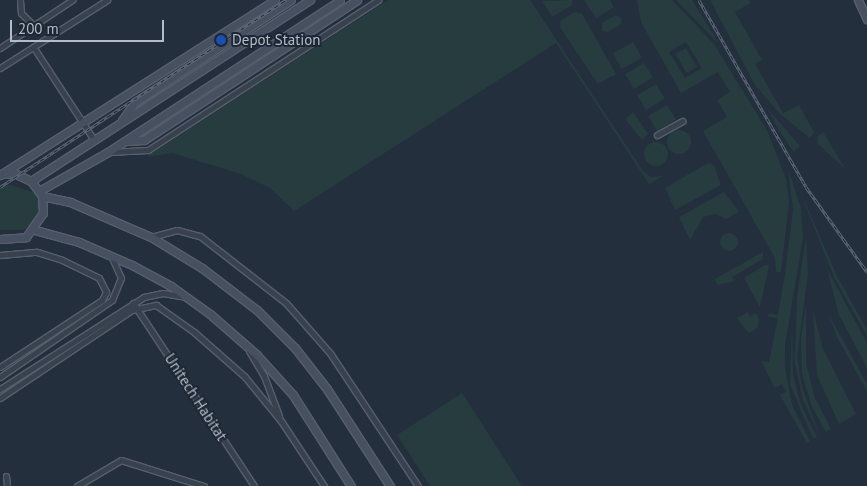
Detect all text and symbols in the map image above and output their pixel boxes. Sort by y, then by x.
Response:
scale bar [12,10,166,42]
text: 200 m [18,19,59,38]
place label: Depot Station [232,31,321,49]
marker: Depot Station [214,33,228,47]
street label: Unitech Habitat [161,350,231,444]

